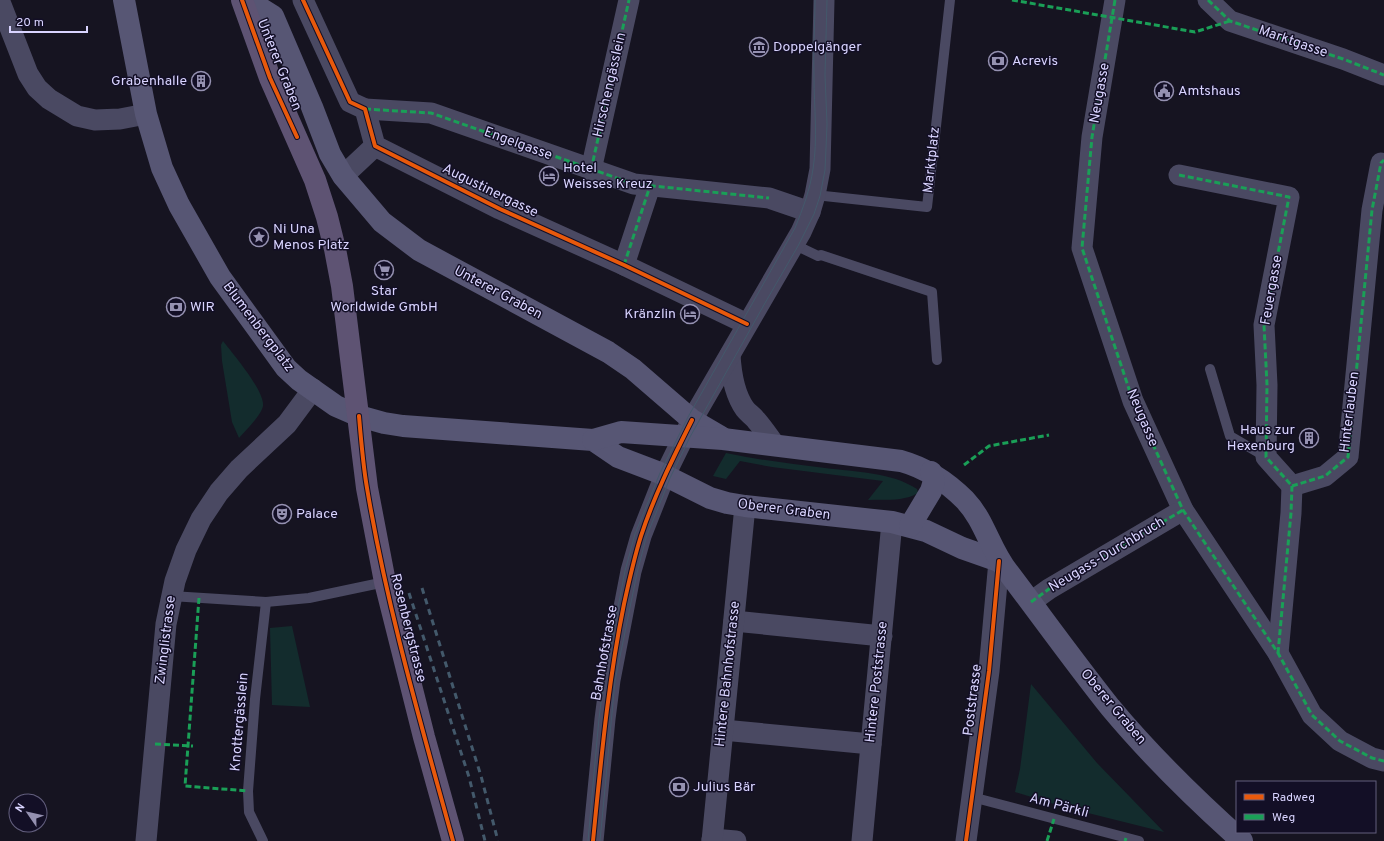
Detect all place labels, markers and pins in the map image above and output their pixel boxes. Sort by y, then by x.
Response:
museum icon: Doppelgänger [748,36,770,58]
place label: Doppelgänger [773,39,862,56]
bank icon: Acrevis [987,50,1009,72]
place label: Acrevis [1012,53,1058,70]
building icon: Grabenhalle [190,70,212,92]
place label: Grabenhalle [111,73,187,90]
public building icon: Amtshaus [1153,80,1175,102]
place label: Amtshaus [1178,83,1241,100]
place label: Hotel Weisses Kreuz [563,160,653,193]
hotel icon: Hotel Weisses Kreuz [538,165,560,187]
place label: Ni Una Menos Platz [273,221,349,254]
place icon: Ni Una Menos Platz [248,226,270,248]
supermarket icon: Star Worldwide GmbH [373,259,395,281]
place label: Star Worldwide GmbH [330,283,438,316]
bank icon: WIR [165,296,187,318]
place label: WIR [190,299,215,316]
hotel icon: Kränzlin [679,303,701,325]
place label: Kränzlin [624,306,676,323]
place label: Haus zur Hexenburg [1227,422,1296,455]
building icon: Haus zur Hexenburg [1298,427,1320,449]
theatre icon: Palace [271,503,293,525]
place label: Palace [296,506,338,523]
bank icon: Julius Bär [668,776,690,798]
place label: Julius Bär [693,779,756,796]

